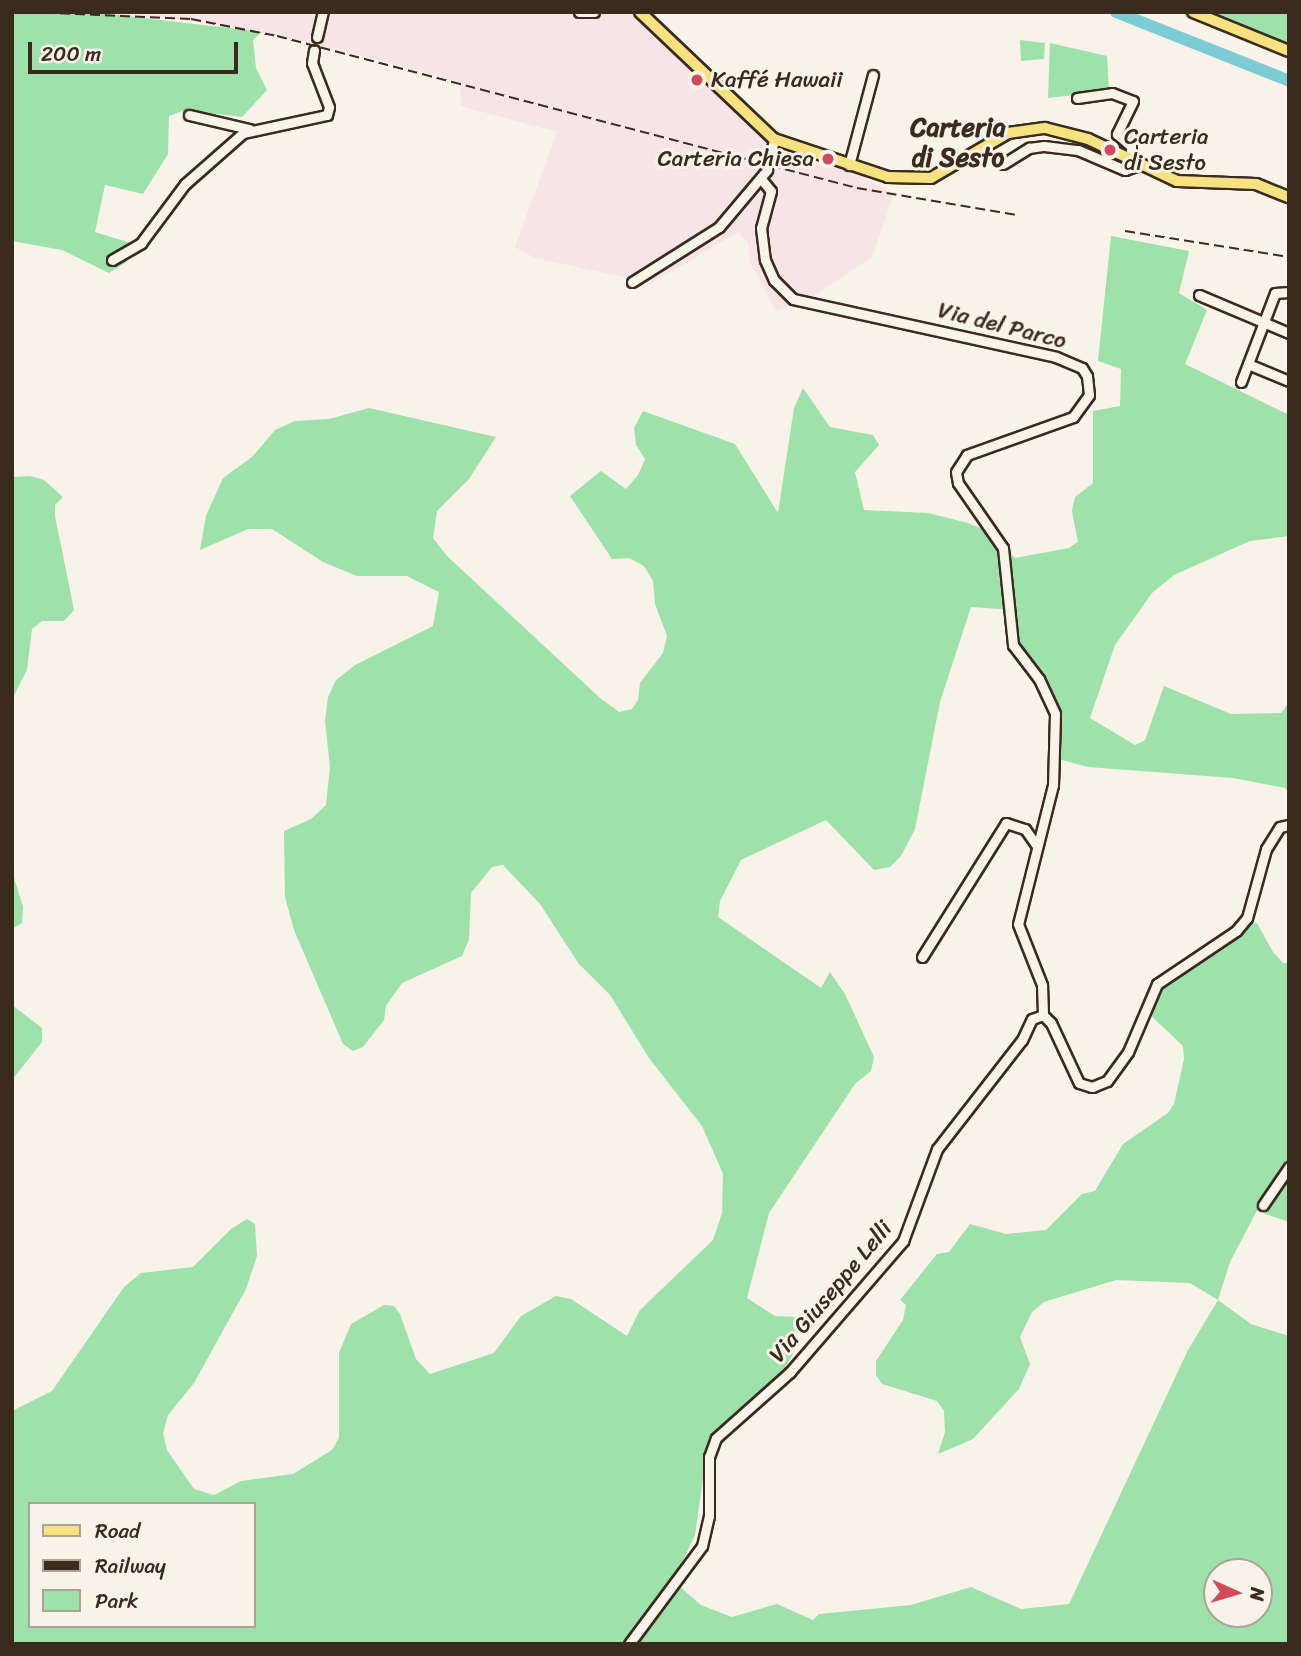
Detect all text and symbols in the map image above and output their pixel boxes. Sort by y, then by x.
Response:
scale bar [32,28,242,72]
text: 200 m [41,35,101,73]
place label: Kaffé Hawaii [711,66,843,94]
marker: Kaffé Hawaii [689,72,705,88]
district label: Carteria di Sesto [910,112,1006,174]
place label: Carteria di Sesto [1124,123,1209,177]
marker: Carteria di Sesto [1102,142,1118,158]
place label: Carteria Chiesa [657,145,814,173]
marker: Carteria Chiesa [820,151,836,167]
street label: Via del Parco [935,297,1069,355]
street label: Via Giuseppe Lelli [764,1216,898,1368]
legend [28,1502,256,1628]
text: Road [95,1512,140,1550]
text: Railway [95,1547,166,1585]
north arrow [1203,1558,1273,1628]
text: Park [95,1582,138,1620]
text: N [1241,1587,1274,1602]

